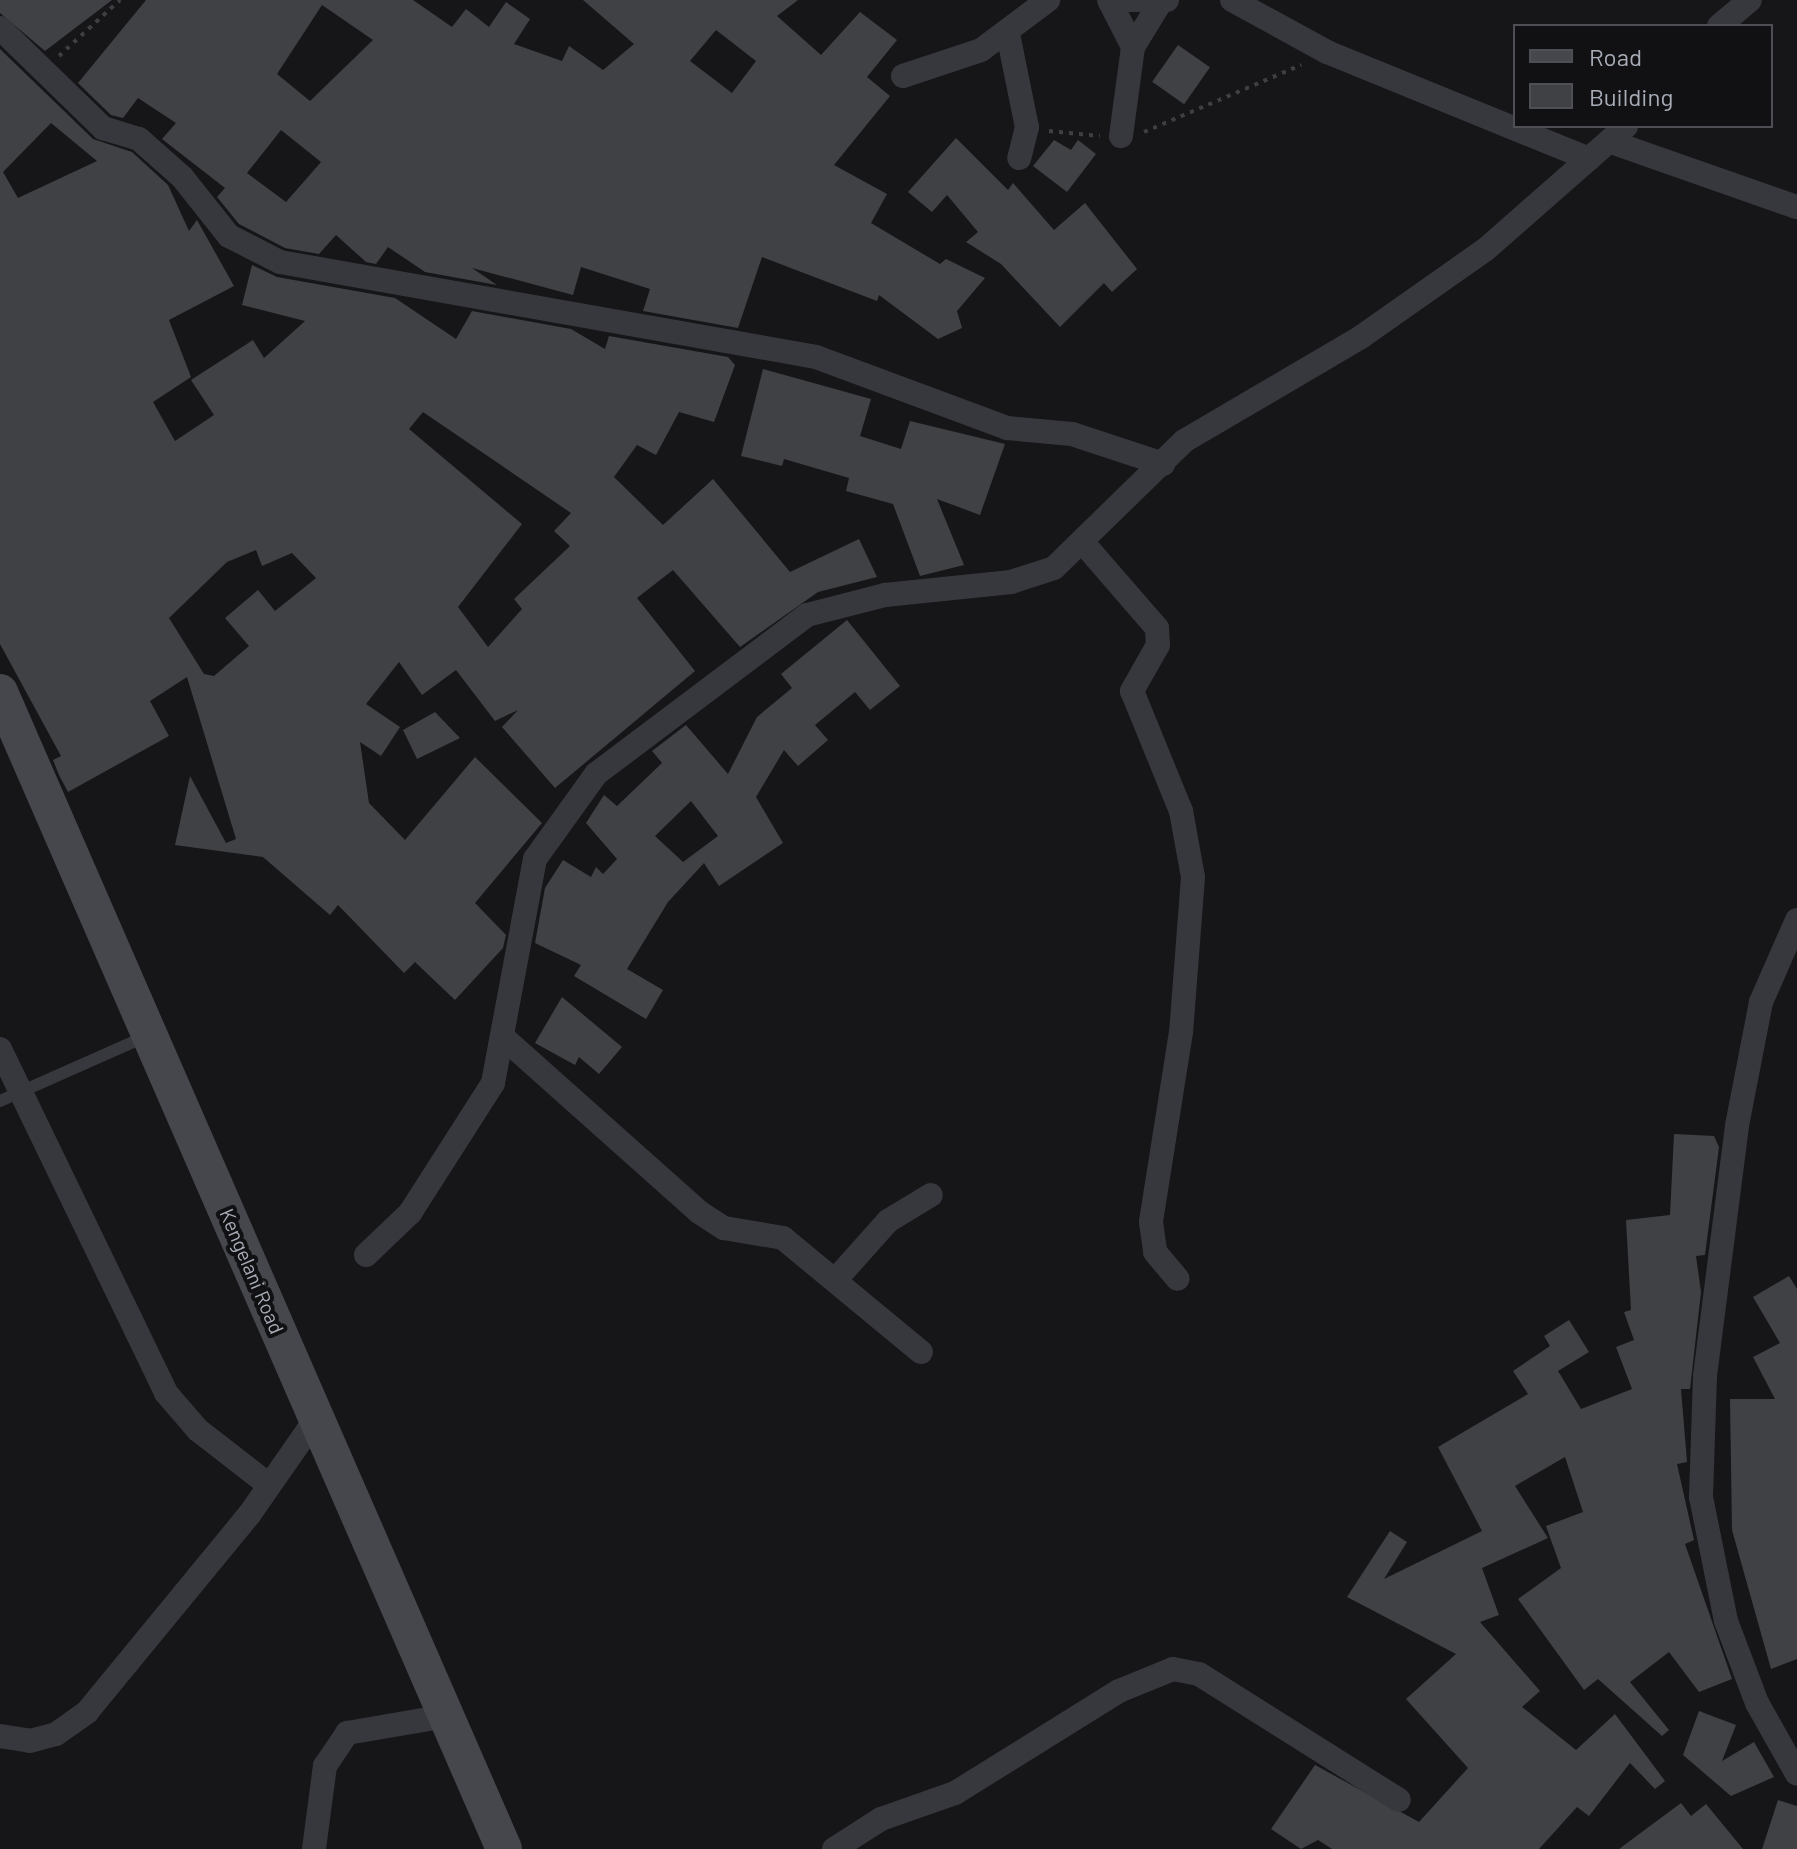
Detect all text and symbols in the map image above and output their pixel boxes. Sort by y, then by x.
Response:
legend [1513,24,1773,128]
text: Road [1589,42,1642,71]
text: Building [1589,82,1673,111]
street label: Kengelani Road [215,1205,289,1337]

